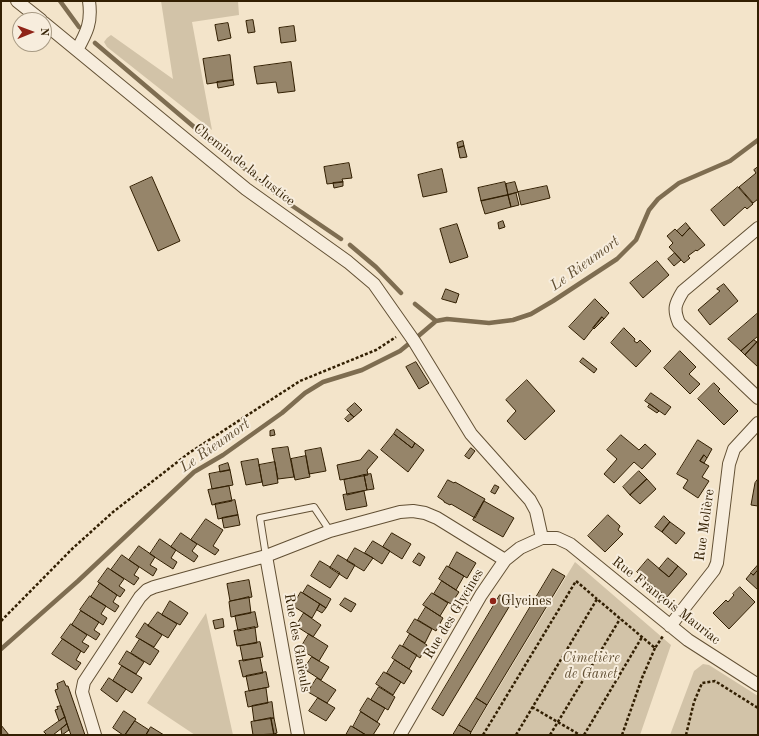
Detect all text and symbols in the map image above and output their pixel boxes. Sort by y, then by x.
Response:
north arrow [12,12,52,52]
text: N [38,28,49,36]
street label: Chemin de la Justice [190,120,298,210]
water label: Le Rieumort [547,233,623,295]
water label: Le Rieumort [177,415,253,477]
street label: Rue Molière [692,488,718,562]
street label: Rue François Mauriac [608,553,724,649]
street label: Rue des Glycines [420,566,488,662]
street label: Rue des Glaïeuls [280,592,314,694]
place label: Glycines [501,593,552,609]
marker: Glycines [488,596,498,606]
park label: Cimetière de Ganet [562,650,620,682]

